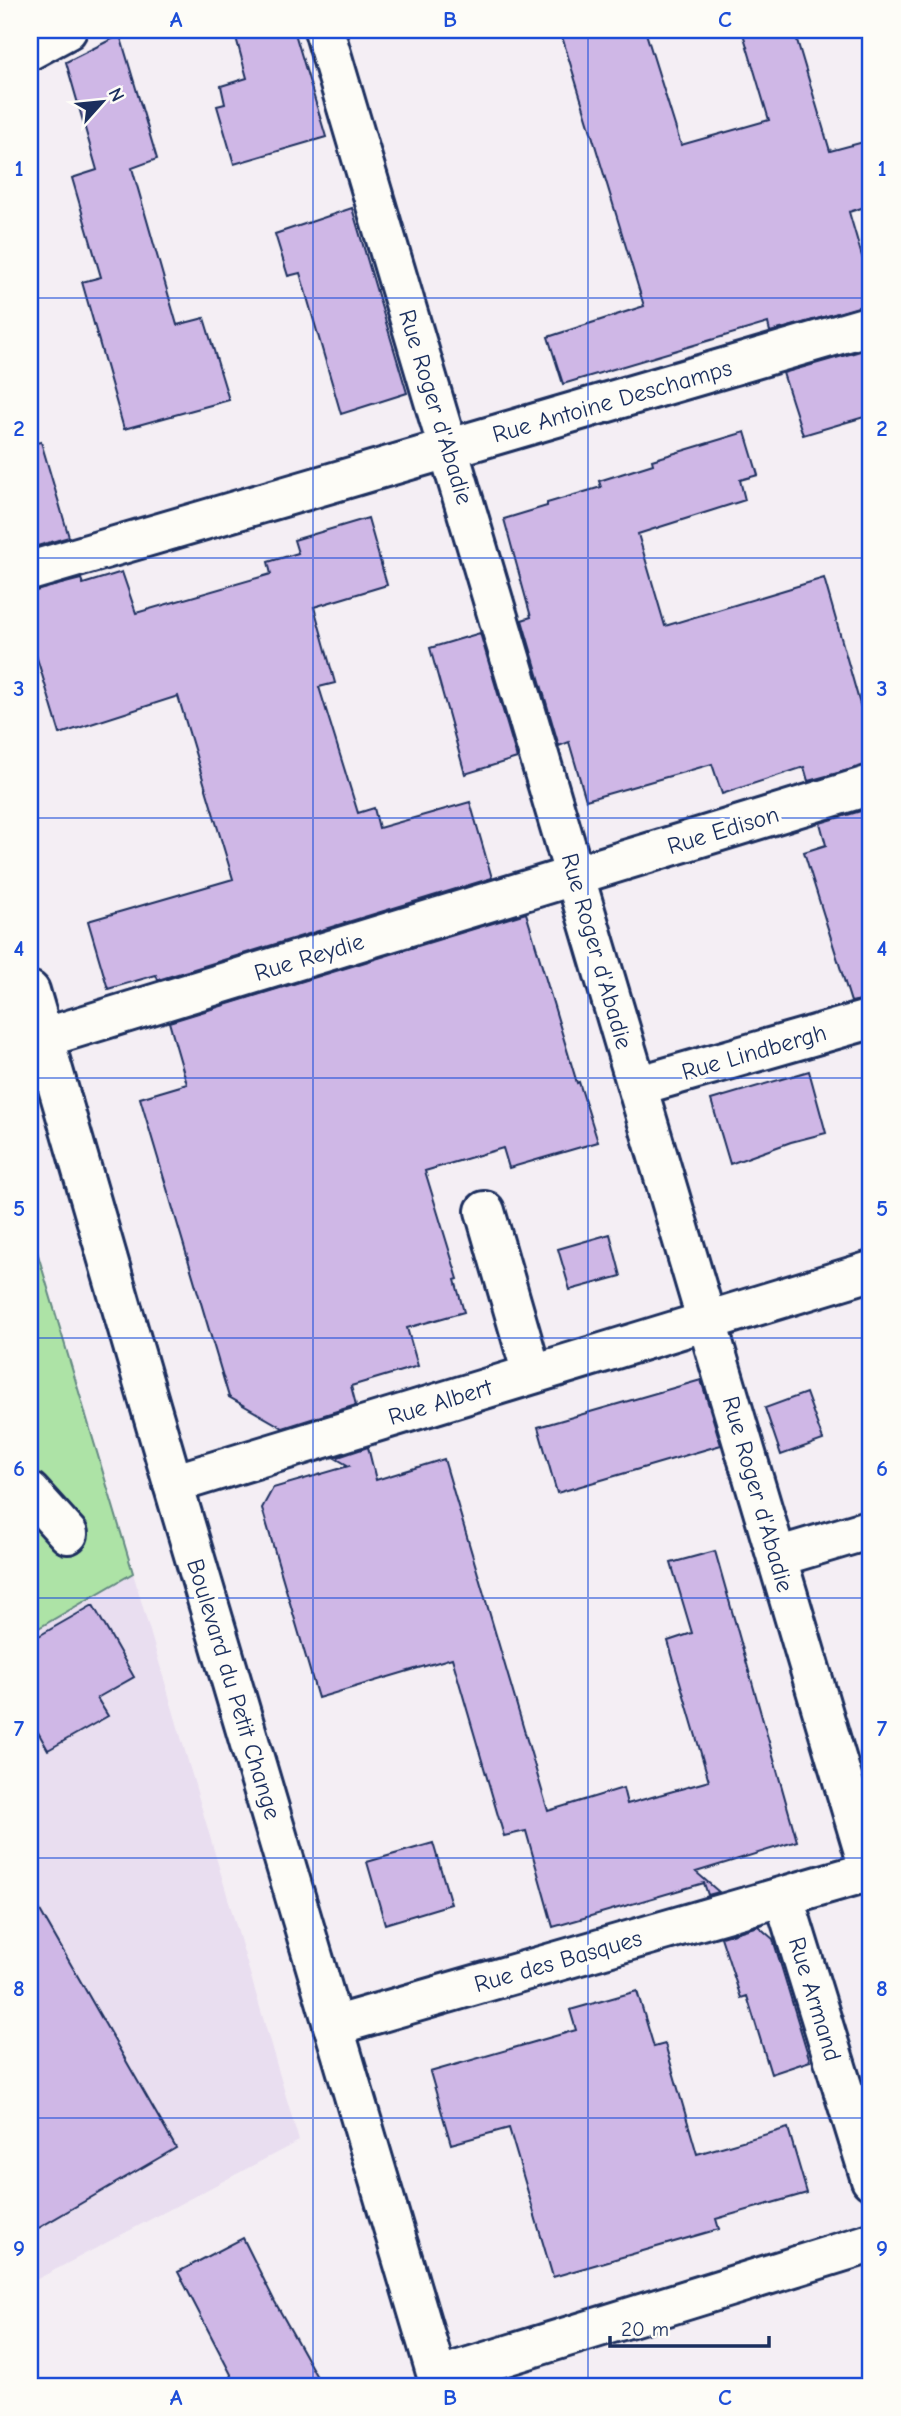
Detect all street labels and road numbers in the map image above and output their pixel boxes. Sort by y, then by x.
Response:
street label: Rue Roger d'Abadie [393,306,479,508]
street label: Rue Antoine Deschamps [489,353,735,449]
street label: Rue Edison [664,800,782,860]
street label: Rue Roger d'Abadie [556,850,638,1052]
street label: Rue Reydie [251,927,367,987]
street label: Rue Lindbergh [678,1018,830,1086]
street label: Rue Albert [385,1373,496,1431]
street label: Rue Roger d'Abadie [717,1393,799,1595]
street label: Boulevard du Petit Change [181,1555,287,1823]
street label: Rue des Basques [471,1924,645,1998]
street label: Rue Armand [783,1934,847,2064]

